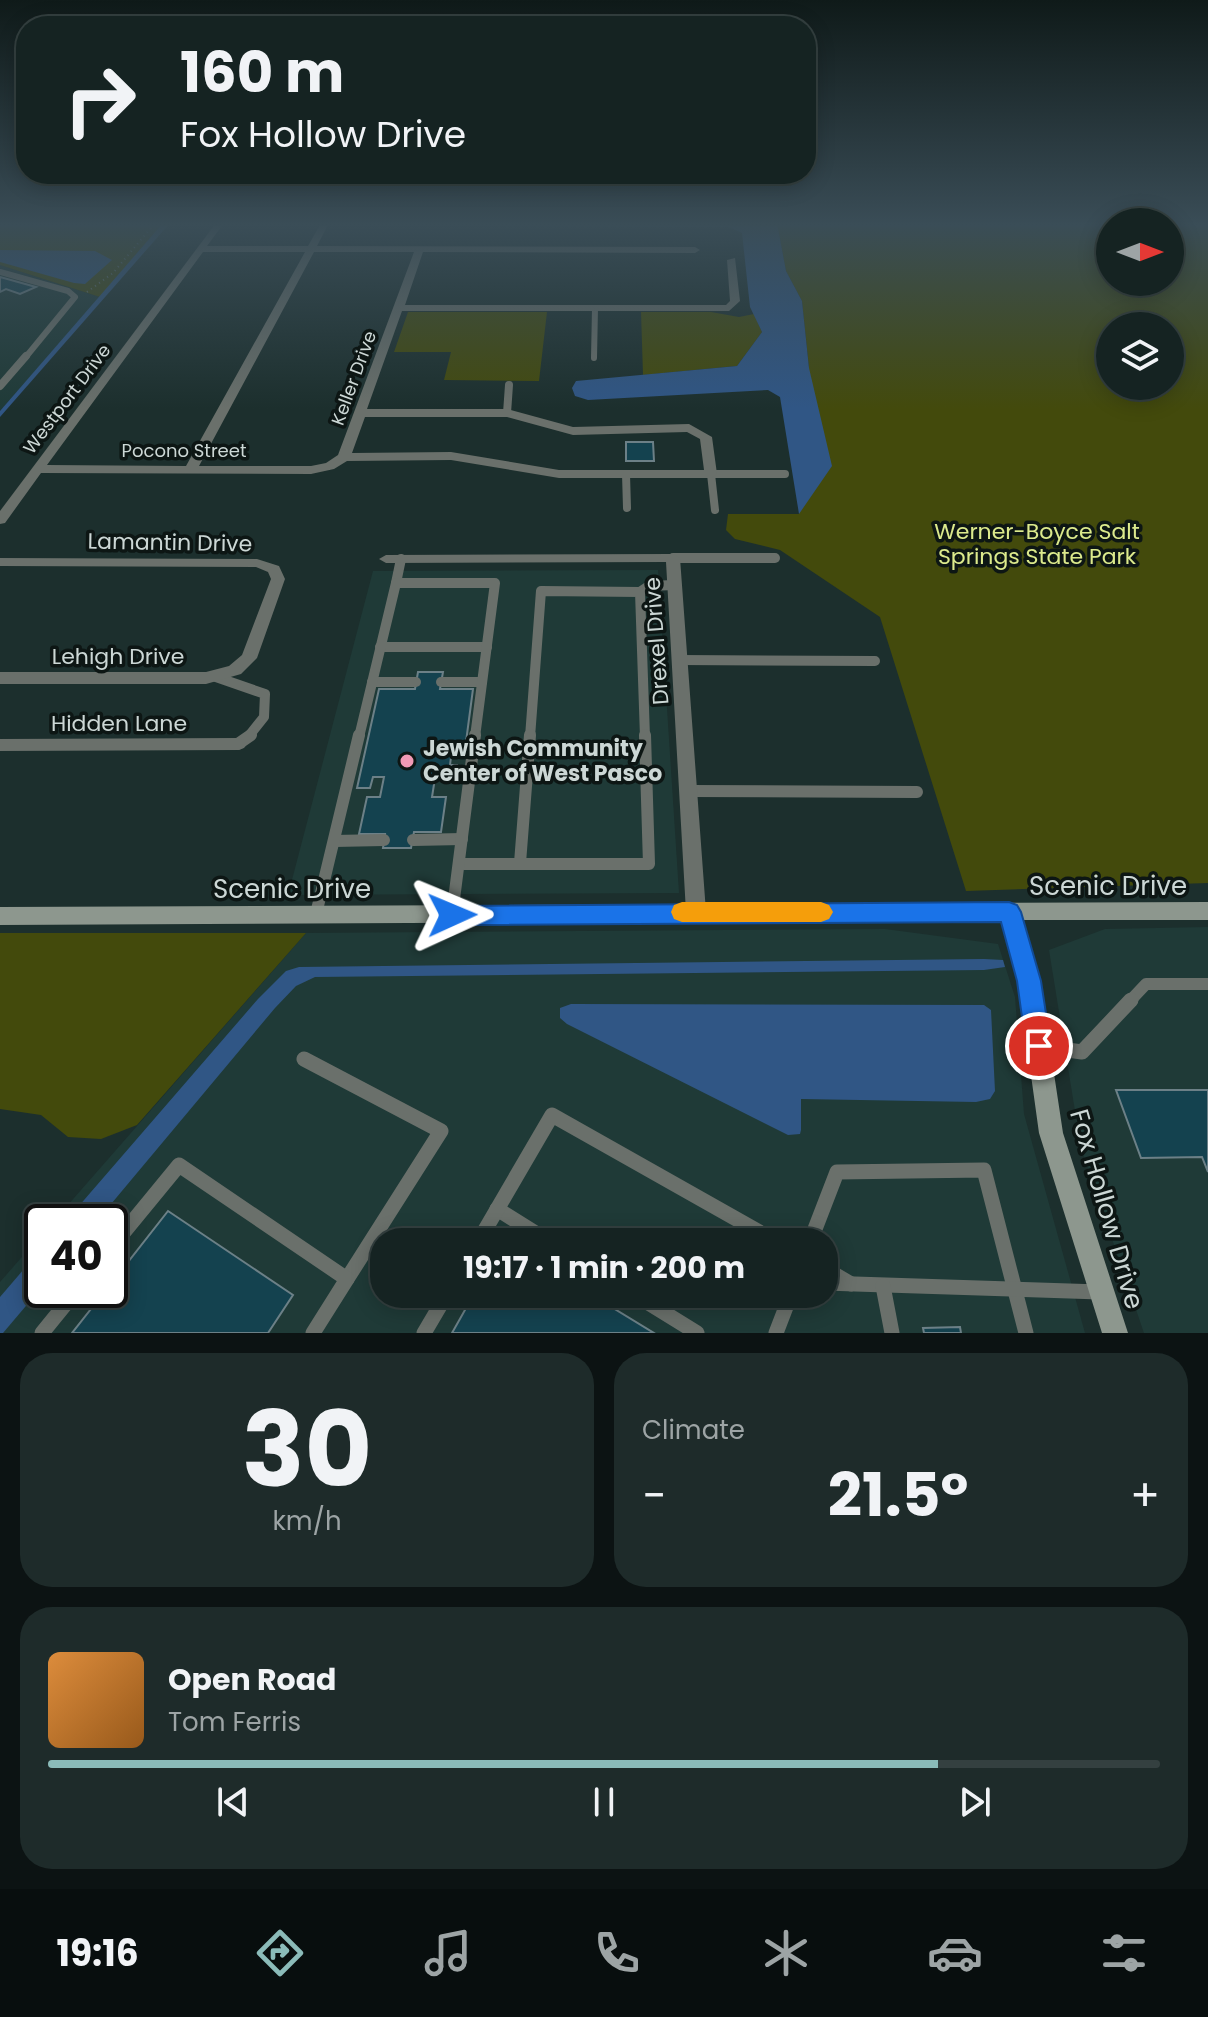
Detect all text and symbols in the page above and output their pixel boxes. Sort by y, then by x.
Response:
text: 160 m [180,33,344,112]
icon: right [48,48,152,152]
text: Fox Hollow Drive [180,109,466,160]
north arrow [1096,208,1184,296]
map controls [1096,208,1184,400]
button: layers [1096,312,1184,400]
street label: Keller Drive [325,327,382,428]
street label: Westport Drive [17,339,116,459]
street label: Pocono Street [122,438,246,463]
park label: Werner-Boyce Salt Springs State Park [934,516,1140,572]
street label: Lamantin Drive [87,526,253,559]
street label: Drexel Drive [637,576,676,706]
street label: Lehigh Drive [52,641,184,672]
street label: Hidden Lane [51,708,187,739]
place label: Jewish Community Center of West Pasco [423,733,662,789]
marker: Jewish Community Center of West Pasco [398,752,416,770]
street label: Scenic Drive [1029,868,1187,904]
street label: Scenic Drive [213,871,371,907]
position arrow [410,873,494,957]
pin [1005,1012,1073,1080]
icon: arrive [1017,1024,1061,1068]
street label: Fox Hollow Drive [1061,1105,1153,1313]
speed limit sign: 40 [24,1204,128,1308]
text: 19:17 · 1 min · 200 m [463,1246,745,1289]
text: 30 [242,1377,372,1522]
text: Climate [642,1412,745,1448]
text: 21.5° [828,1453,968,1537]
text: − [642,1465,666,1526]
text: + [1130,1465,1160,1526]
text: km/h [272,1503,342,1539]
text: Open Road [168,1658,336,1701]
text: Tom Ferris [168,1704,301,1740]
icon: previous [211,1780,255,1824]
icon: pause [582,1780,626,1824]
icon: next [953,1780,997,1824]
icon: directions [252,1925,308,1981]
icon: music [420,1925,476,1981]
icon: phone [589,1925,645,1981]
icon: climate [758,1925,814,1981]
icon: car [927,1925,983,1981]
icon: filters [1096,1925,1152,1981]
text: 19:16 [56,1928,139,1979]

